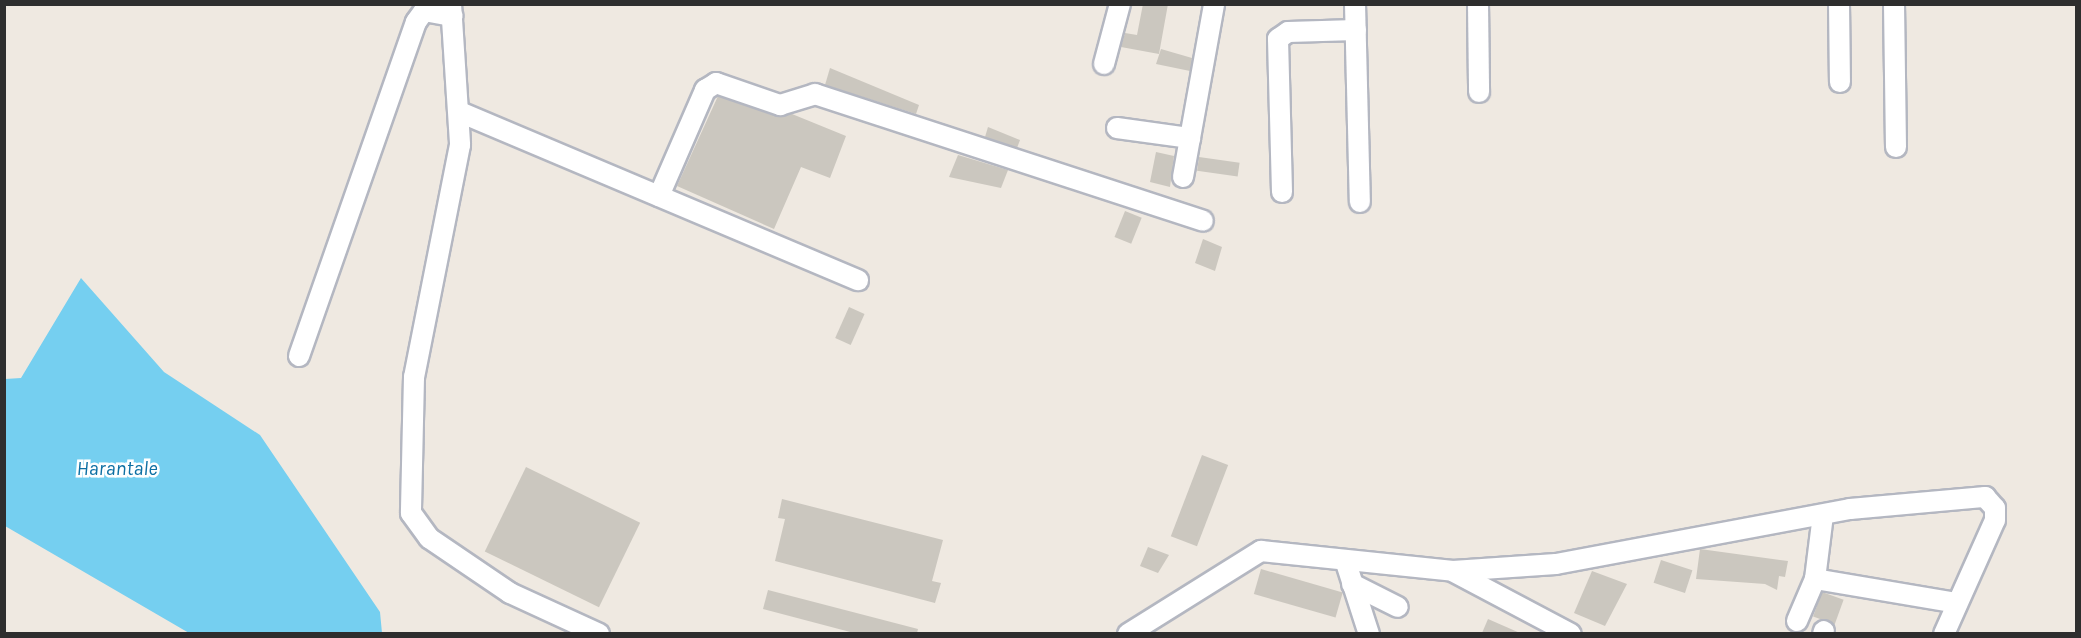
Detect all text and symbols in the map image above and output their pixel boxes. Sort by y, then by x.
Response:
water label: Harantale [76,456,158,480]

